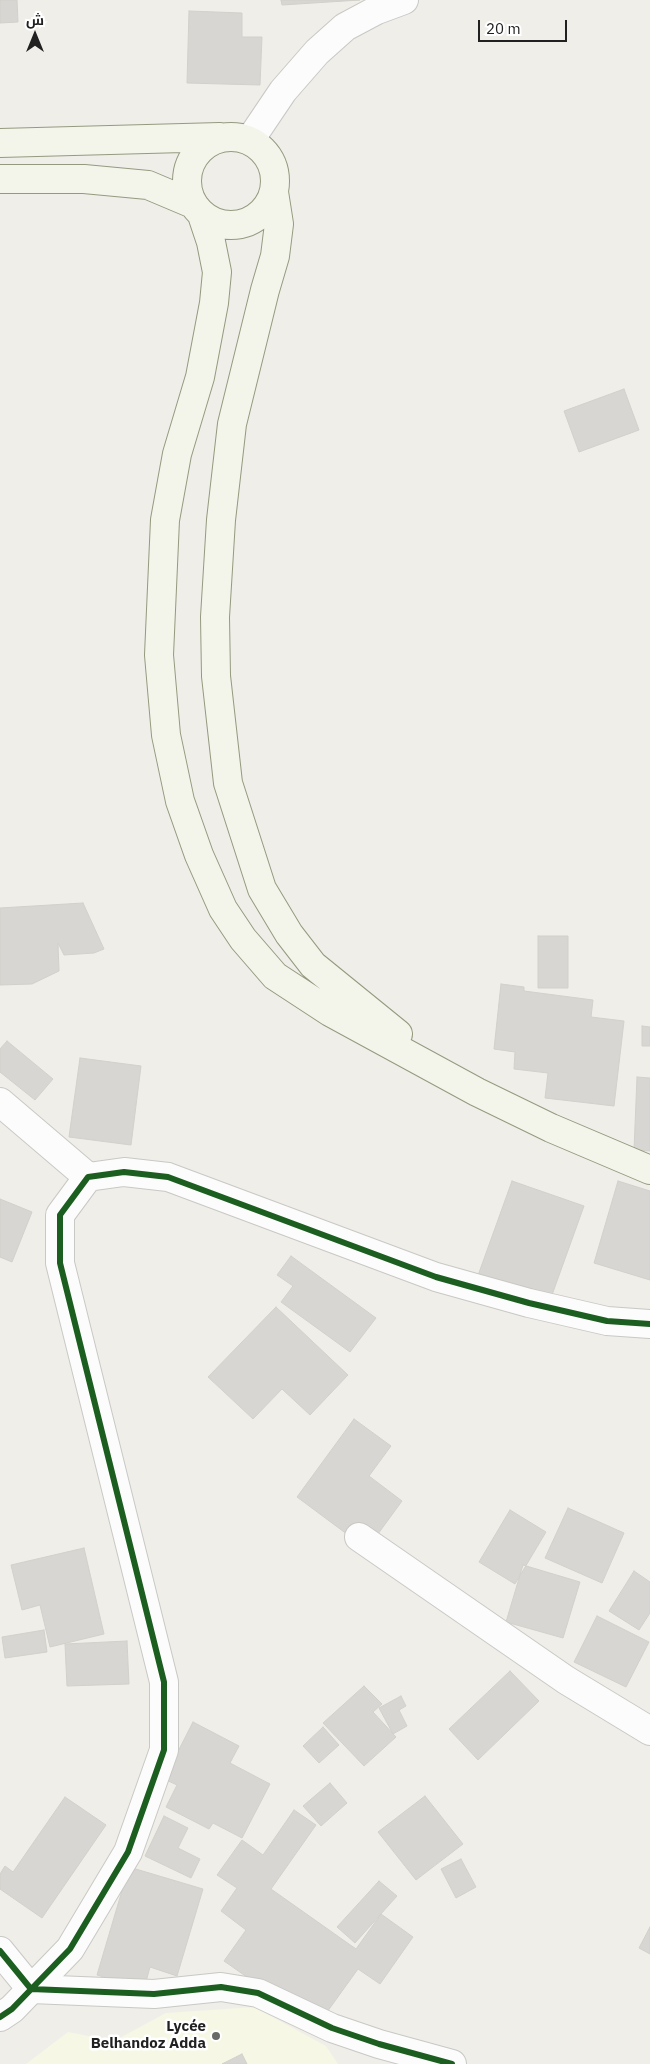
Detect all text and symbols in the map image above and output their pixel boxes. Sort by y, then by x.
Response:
north arrow [10,10,60,60]
scale bar [480,10,569,42]
text: ش [26,11,44,29]
text: 20 m [486,19,521,38]
place label: Lycée Belhandoz Adda [91,2018,206,2053]
marker: Lycée Belhandoz Adda [210,2030,222,2042]

